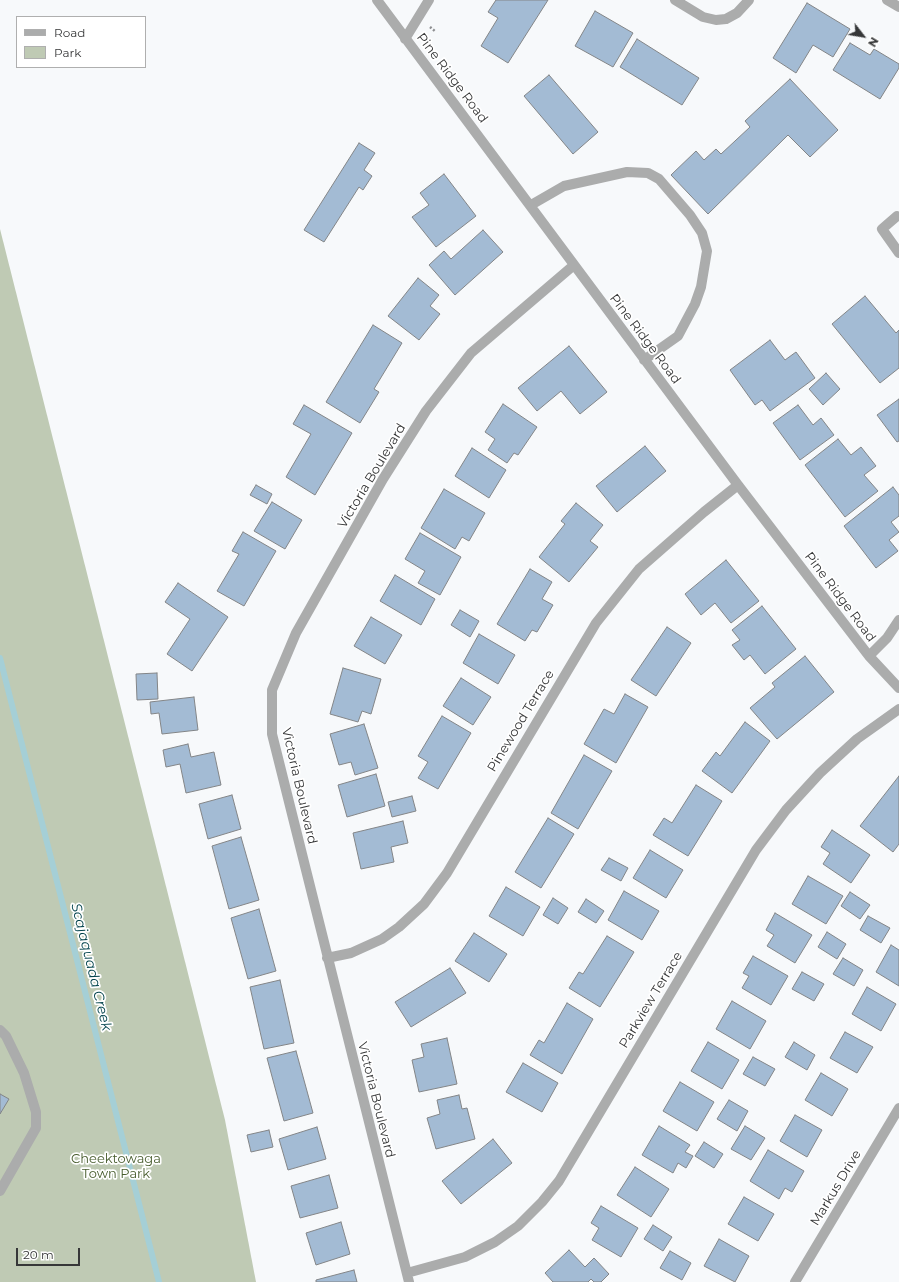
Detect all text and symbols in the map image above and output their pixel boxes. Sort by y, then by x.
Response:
legend [16,16,146,68]
north arrow [843,16,883,56]
text: Road [54,25,85,40]
street label: Pine Ridge Road [413,30,491,126]
text: N [865,35,882,50]
text: Park [54,45,81,60]
street label: Pine Ridge Road [606,291,684,387]
street label: Victoria Boulevard [335,421,409,531]
street label: Pine Ridge Road [801,549,879,645]
street label: Pinewood Terrace [484,667,558,775]
street label: Victoria Boulevard [278,726,320,846]
water label: Scajaquada Creek [67,901,115,1033]
street label: Parkview Terrace [616,949,686,1051]
street label: Victoria Boulevard [354,1040,398,1160]
street label: Markus Drive [807,1147,865,1229]
park label: Cheektowaga Town Park [71,1151,161,1182]
scale bar [18,1240,82,1266]
text: 20 m [23,1247,54,1262]

